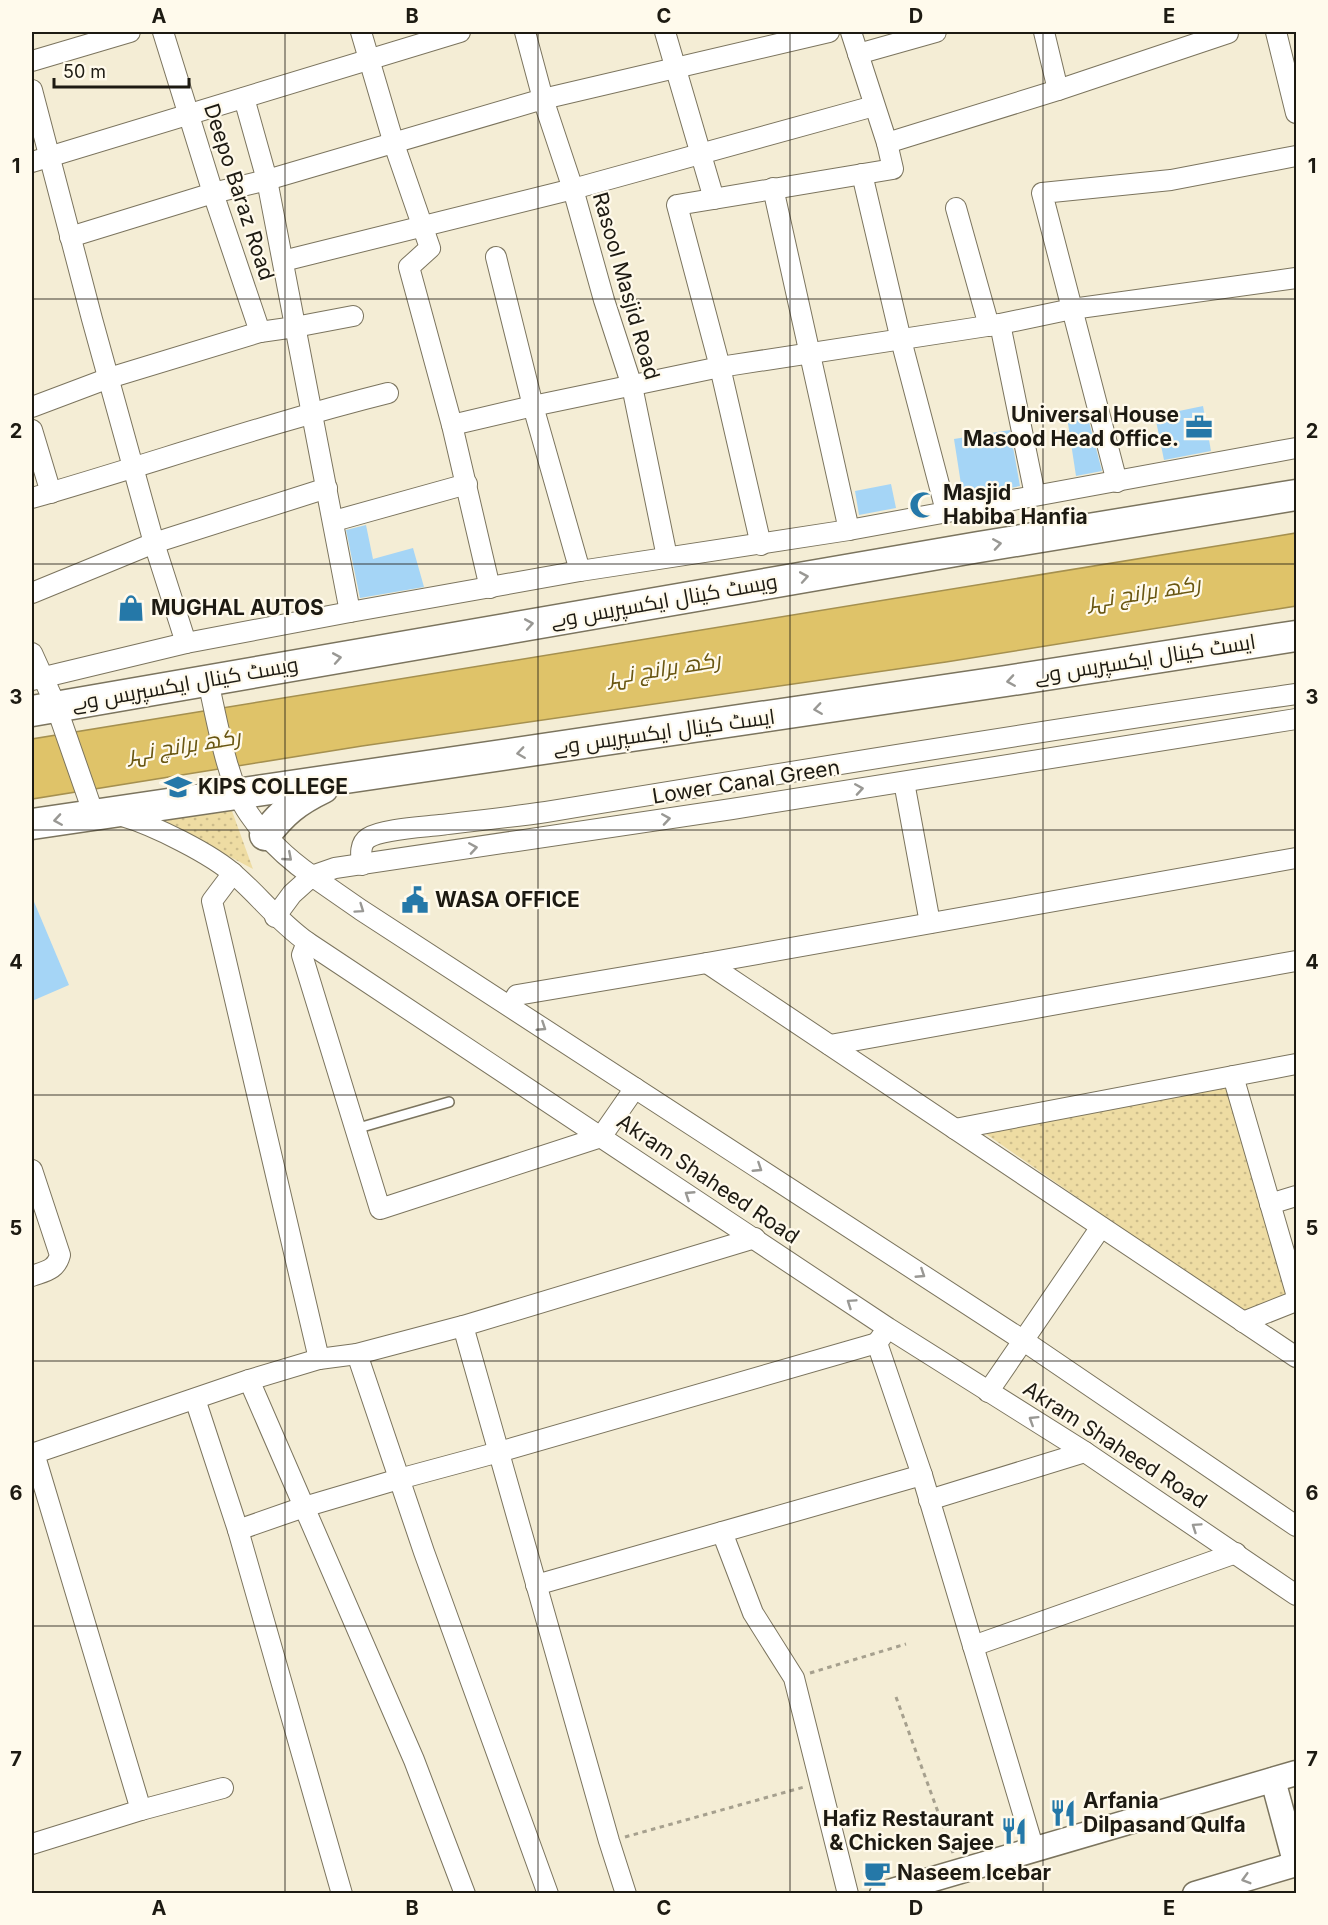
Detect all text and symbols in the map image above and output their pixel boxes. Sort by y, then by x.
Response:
text: A [152,4,167,28]
text: B [405,4,419,28]
text: C [657,4,671,28]
text: D [909,4,923,28]
text: E [1163,4,1175,28]
scale bar [54,51,189,89]
text: 50 m [63,61,106,82]
street label: Deepo Baraz Road [199,100,280,283]
text: 1 [12,154,20,178]
text: 1 [1308,154,1316,178]
street label: Rasool Masjid Road [588,189,665,383]
place label: Universal House Masood Head Office. [963,402,1179,451]
office icon: Universal House Masood Head Office. [1184,412,1214,442]
text: 2 [10,419,22,443]
text: 2 [1306,419,1318,443]
place label: Masjid Habiba Hanfia [943,480,1088,529]
mosque icon: Masjid Habiba Hanfia [908,490,938,520]
one-way arrow [992,539,1001,551]
street label: ویسٹ کینال ایکسپریس وے [549,568,780,635]
water label: رکھ برانچ نہر [1083,570,1203,616]
one-way arrow [799,571,809,584]
shop icon: MUGHAL AUTOS [116,593,146,623]
place label: MUGHAL AUTOS [151,595,324,620]
one-way arrow [524,618,534,631]
street label: ایسٹ کینال ایکسپریس وے [1032,629,1258,690]
water label: رکھ برانچ نہر [603,646,723,692]
street label: ویسٹ کینال ایکسپریس وے [70,651,301,718]
one-way arrow [332,652,342,665]
one-way arrow [1006,674,1015,686]
text: 3 [10,685,22,709]
text: 3 [1306,685,1318,709]
one-way arrow [813,703,822,715]
street label: ایسٹ کینال ایکسپریس وے [551,704,777,761]
water label: رکھ برانچ نہر [123,723,243,769]
one-way arrow [516,747,525,759]
street label: Lower Canal Green [650,754,841,809]
school or university icon: KIPS COLLEGE [163,772,193,802]
place label: KIPS COLLEGE [198,774,348,799]
one-way arrow [853,783,863,796]
one-way arrow [53,814,62,826]
one-way arrow [661,814,670,826]
one-way arrow [468,843,478,855]
one-way arrow [281,850,292,861]
public building icon: WASA OFFICE [400,885,430,915]
place label: WASA OFFICE [435,887,580,912]
one-way arrow [354,902,365,913]
text: 4 [9,950,23,974]
text: 4 [1305,950,1319,974]
one-way arrow [535,1019,546,1030]
street label: Akram Shaheed Road [613,1108,804,1249]
one-way arrow [751,1160,762,1171]
one-way arrow [685,1191,696,1202]
text: 5 [10,1216,22,1240]
text: 5 [1306,1216,1318,1240]
one-way arrow [914,1267,925,1278]
one-way arrow [847,1299,858,1310]
street label: Akram Shaheed Road [1019,1376,1212,1513]
one-way arrow [1029,1415,1039,1427]
text: 6 [10,1481,23,1505]
text: 6 [1306,1481,1319,1505]
one-way arrow [1192,1522,1202,1534]
text: 7 [10,1747,22,1771]
text: 7 [1306,1747,1318,1771]
place label: Arfania Dilpasand Qulfa [1083,1788,1246,1837]
restaurant icon: Arfania Dilpasand Qulfa [1048,1798,1078,1828]
place label: Hafiz Restaurant & Chicken Sajee [823,1806,994,1855]
restaurant icon: Hafiz Restaurant & Chicken Sajee [999,1816,1029,1846]
cafe icon: Naseem Icebar [862,1858,892,1888]
place label: Naseem Icebar [897,1860,1052,1885]
one-way arrow [1241,1872,1252,1884]
text: A [152,1896,167,1920]
text: B [405,1896,419,1920]
text: C [657,1896,671,1920]
text: D [909,1896,923,1920]
text: E [1163,1896,1175,1920]

